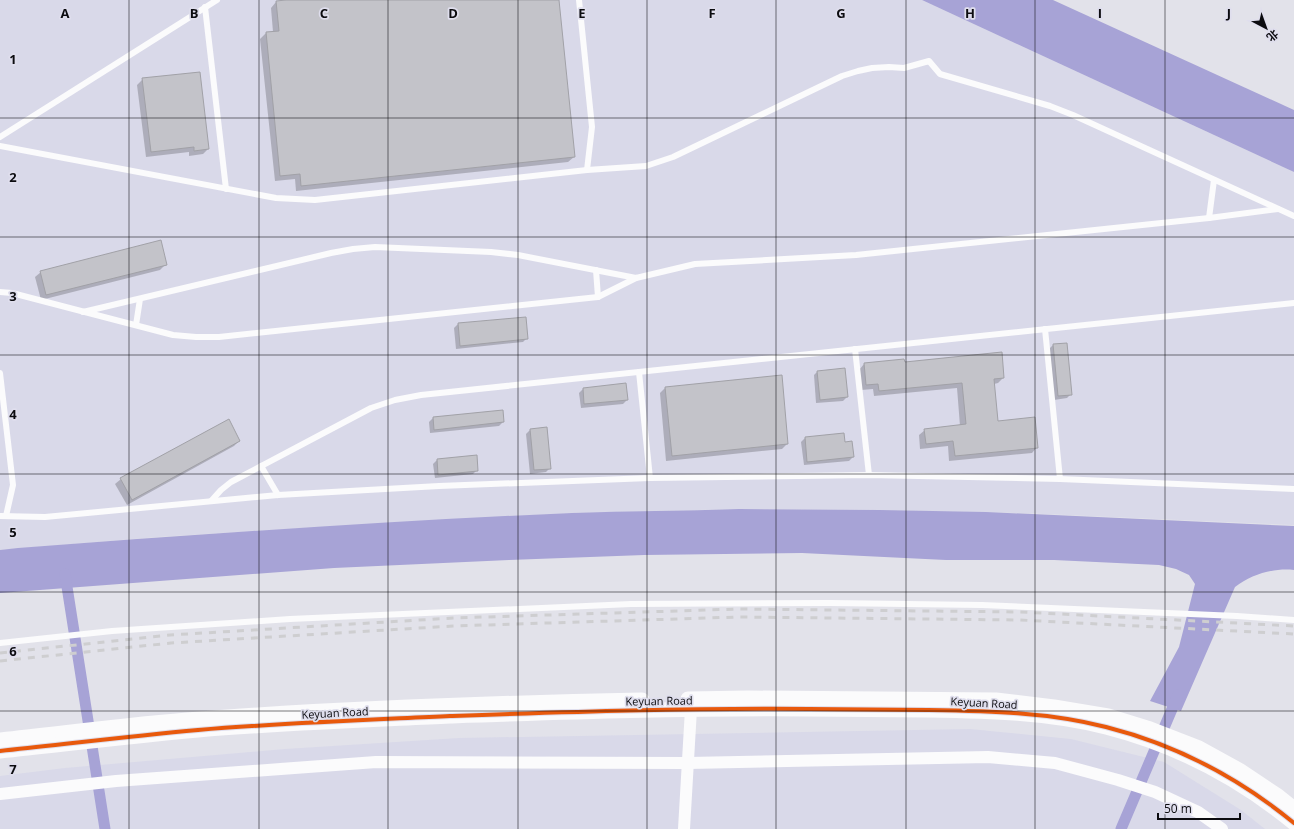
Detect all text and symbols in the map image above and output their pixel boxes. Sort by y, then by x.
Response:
text: A [61,4,70,22]
text: B [190,4,199,22]
text: C [320,4,328,22]
text: D [448,4,458,22]
text: E [578,4,586,22]
text: F [708,4,716,22]
text: G [836,4,846,22]
text: H [965,4,975,22]
text: I [1098,4,1102,22]
text: J [1226,4,1231,22]
north arrow [1246,8,1286,48]
text: 北 [1264,27,1282,45]
text: 1 [9,50,17,68]
text: 2 [9,168,17,186]
text: 3 [9,287,17,305]
text: 4 [9,405,17,423]
text: 5 [9,523,17,541]
text: 6 [9,642,17,660]
street label: Keyuan Road [625,692,693,709]
street label: Keyuan Road [950,693,1018,712]
street label: Keyuan Road [301,703,369,722]
text: 7 [9,760,17,778]
scale bar [1158,795,1240,821]
text: 50 m [1164,800,1192,817]

